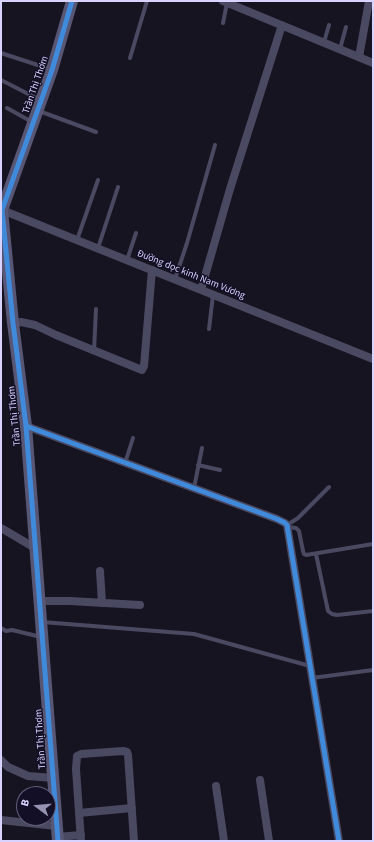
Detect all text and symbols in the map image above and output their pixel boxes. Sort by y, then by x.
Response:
street label: Trần Thị Thơm [20,54,52,116]
street label: Đường dọc kinh Nam Vương [135,248,247,302]
street label: Trần Thị Thơm [6,385,24,447]
street label: Trần Thị Thơm [33,708,49,770]
north arrow [16,786,56,826]
text: B [17,798,33,808]

